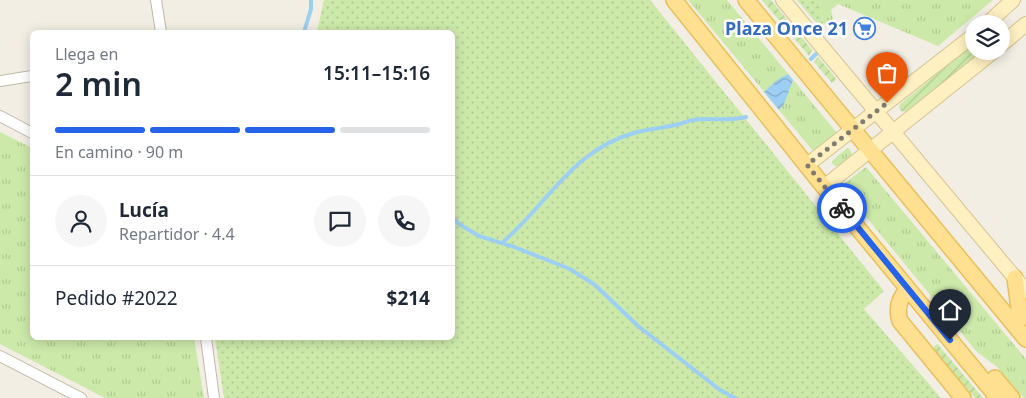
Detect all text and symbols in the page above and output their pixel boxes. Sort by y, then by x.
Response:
map controls [965,15,1010,60]
button: layers [965,15,1010,60]
place label: Plaza Once 21 [725,16,848,40]
supermarket icon: Plaza Once 21 [852,16,876,40]
text: Llega en [55,43,118,65]
pin [866,52,908,103]
icon: bag [873,59,901,87]
text: 15:11–15:16 [323,60,430,86]
text: 2 min [55,62,142,105]
text: En camino · 90 m [55,141,183,163]
courier [817,183,867,233]
icon: bike [828,194,856,222]
button: person [55,195,107,247]
button: chat [314,195,366,247]
button: phone [378,195,430,247]
text: Lucía [119,197,169,223]
text: Repartidor · 4.4 [119,223,235,245]
text: Pedido #2022 [55,285,178,311]
text: $214 [387,285,430,311]
pin [929,289,971,340]
icon: home [936,296,964,324]

